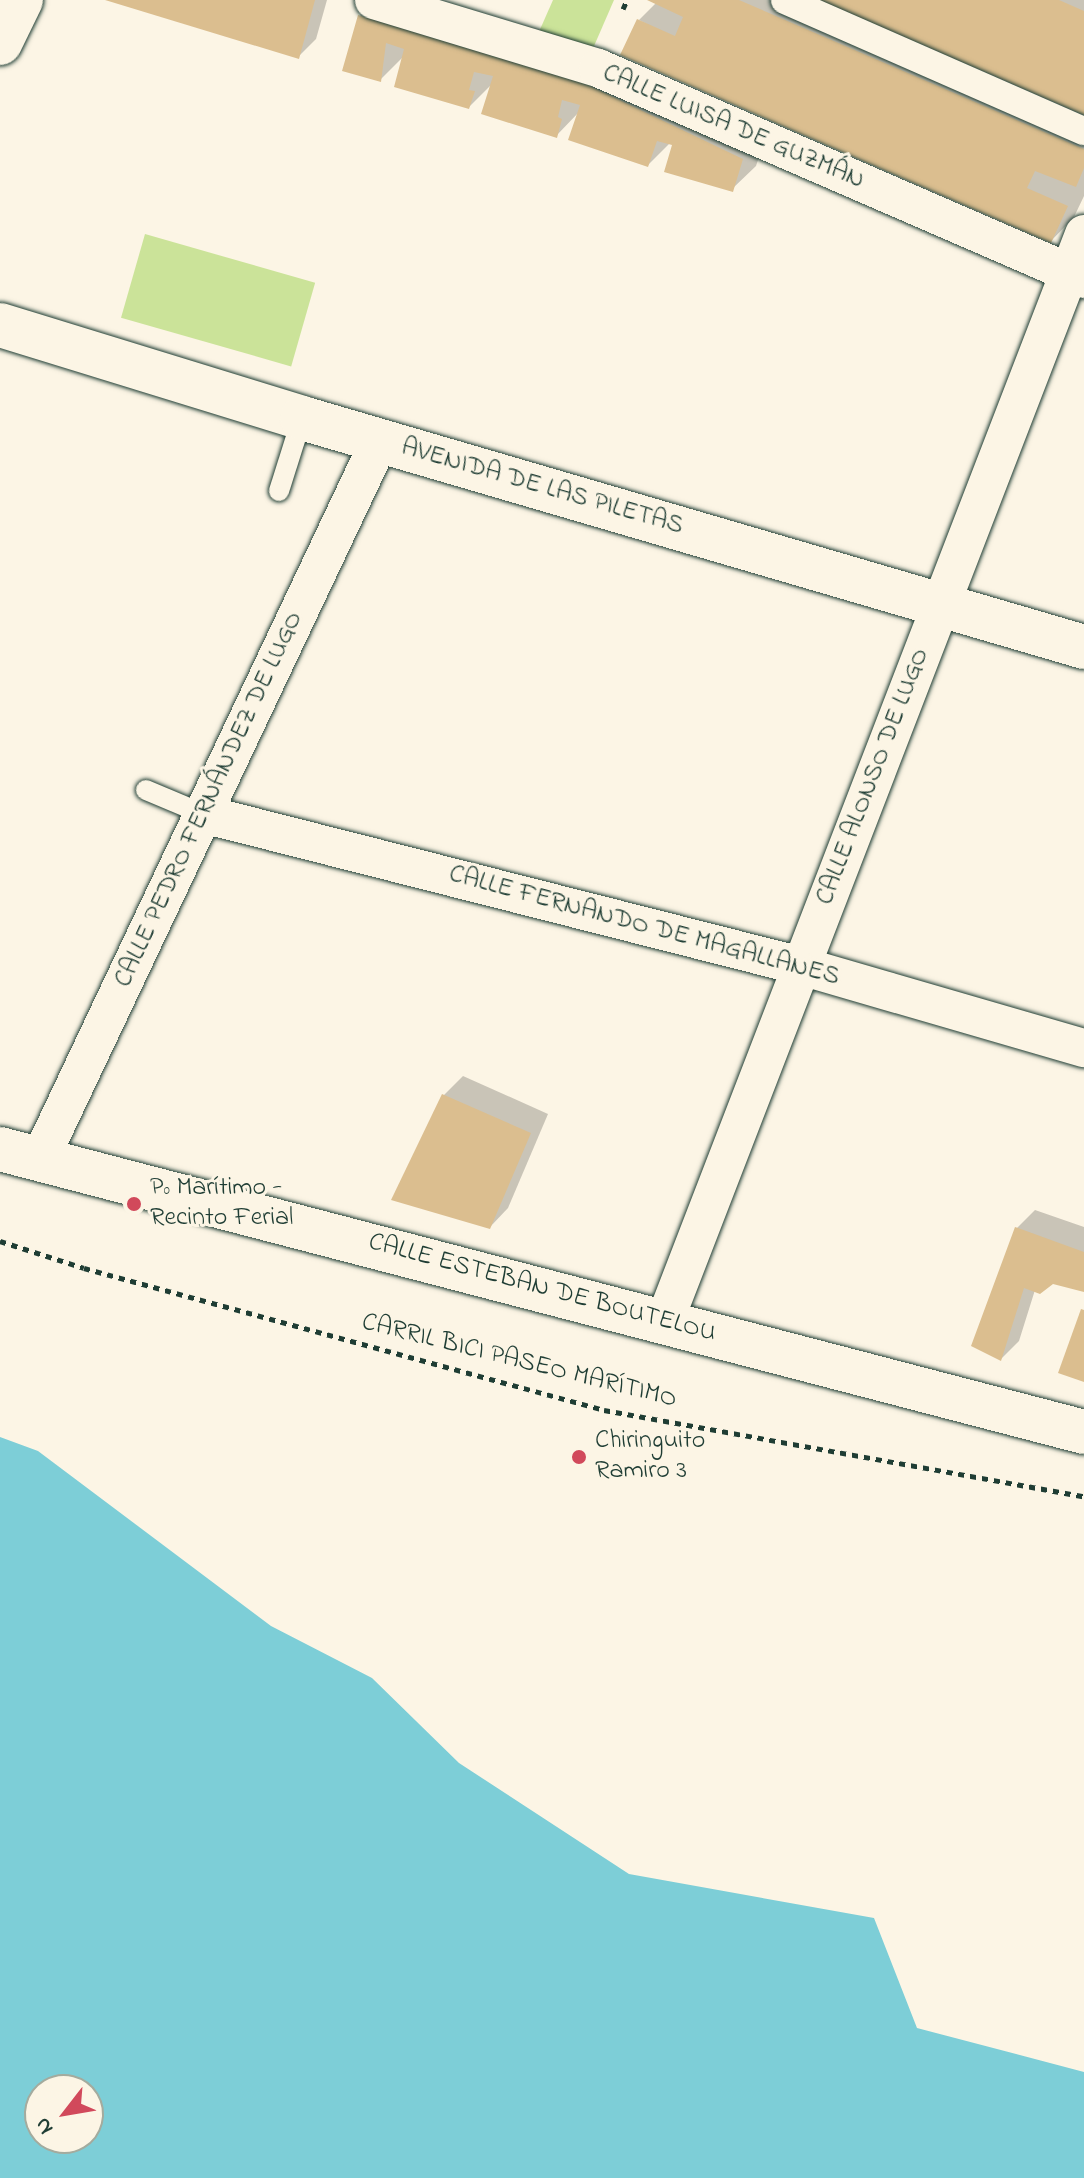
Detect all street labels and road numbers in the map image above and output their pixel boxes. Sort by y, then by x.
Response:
street label: CALLE LUISA DE GUZMÁN [597,59,869,197]
street label: AVENIDA DE LAS PILETAS [397,433,687,543]
street label: CALLE PEDRO FERNÁNDEZ DE LUGO [109,607,311,993]
street label: CALLE ALONSO DE LUGO [811,644,937,910]
street label: CALLE FERNANDO DE MAGALLANES [445,860,843,994]
street label: CALLE ESTEBAN DE BOUTELOU [365,1228,719,1350]
street label: CARRIL BICI PASEO MARÍTIMO [358,1308,680,1416]

